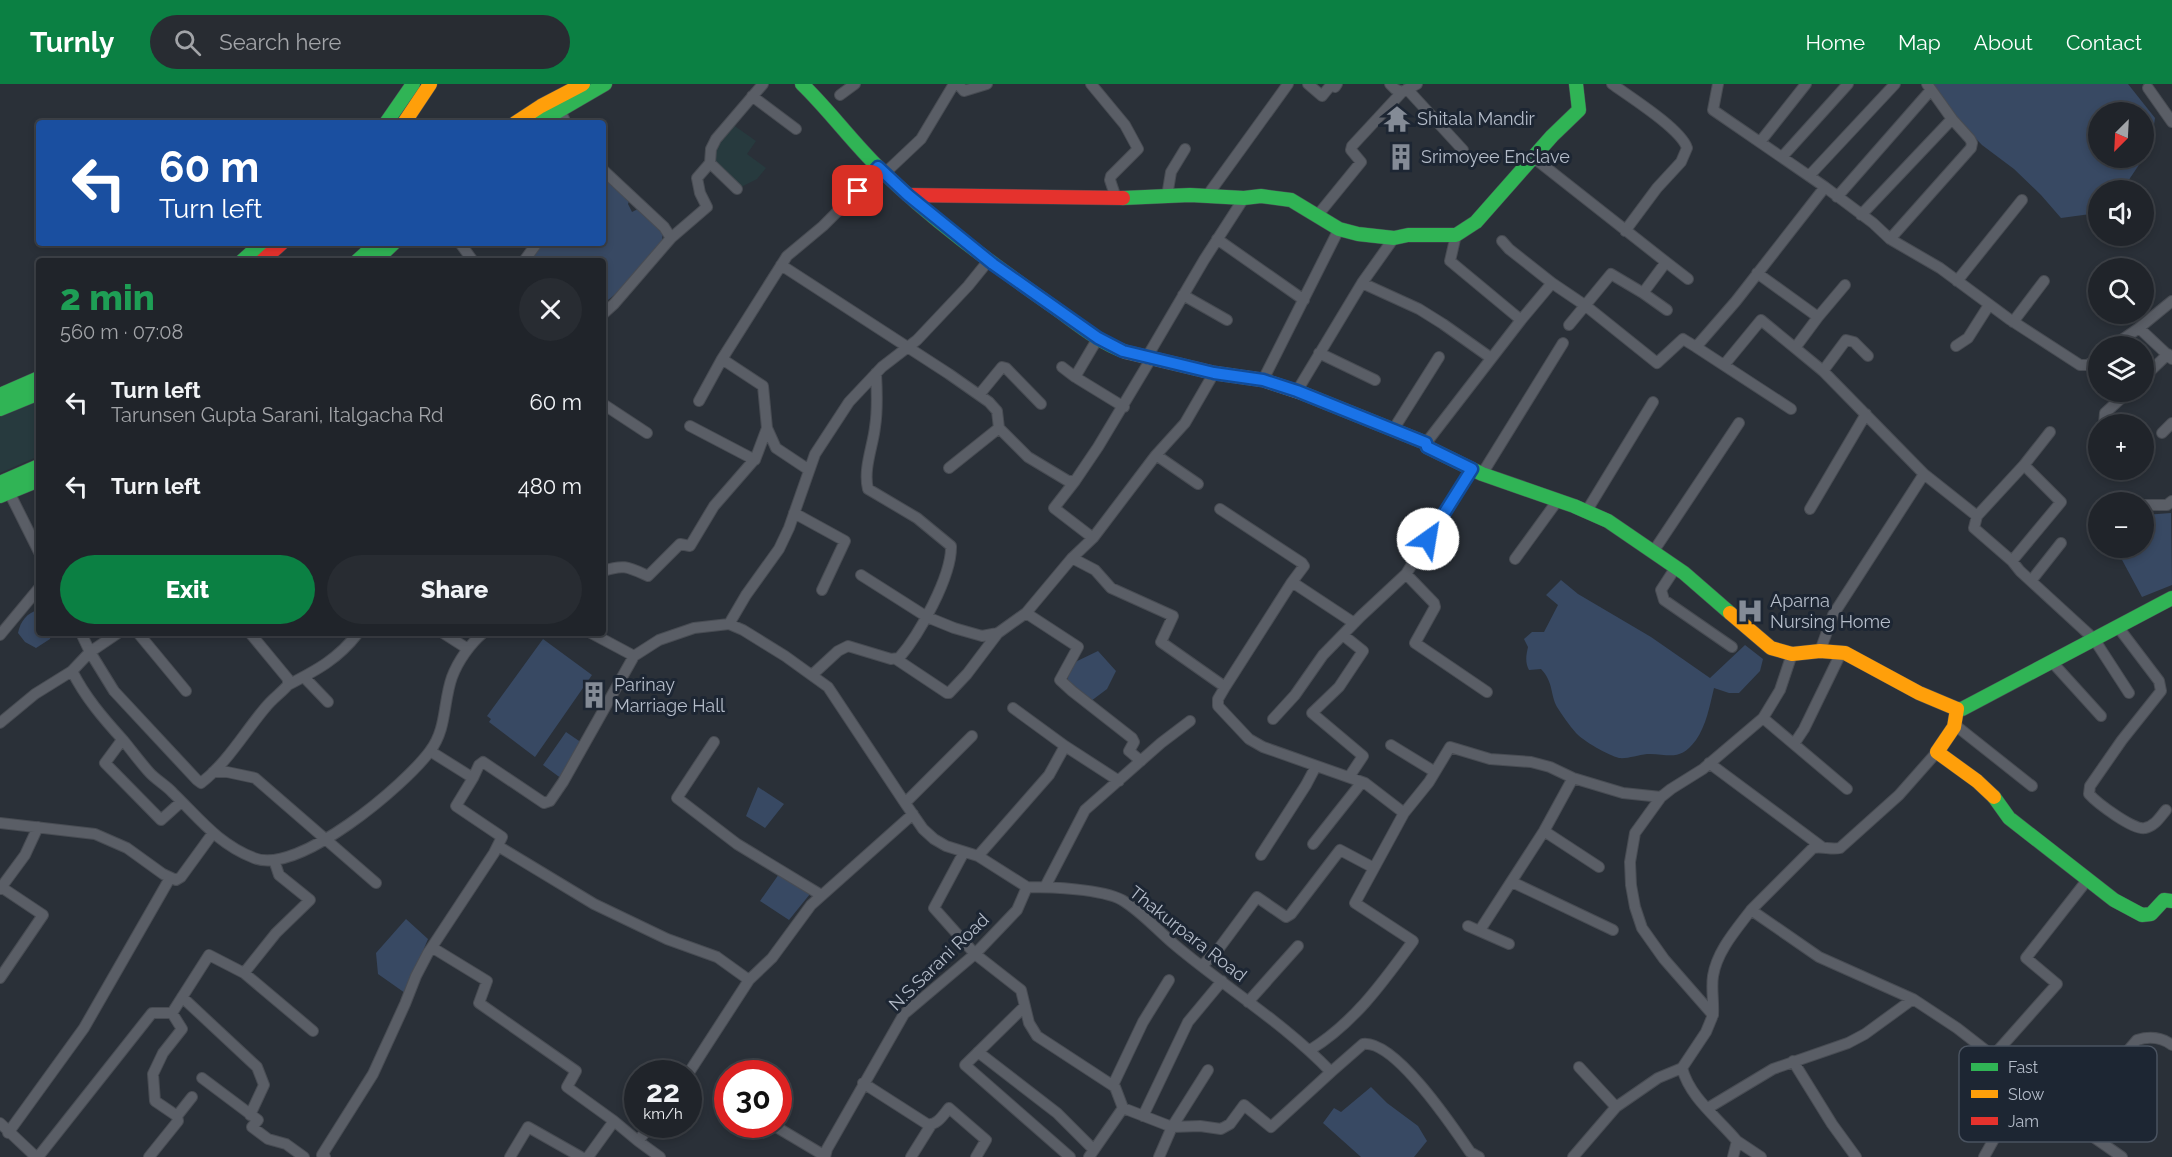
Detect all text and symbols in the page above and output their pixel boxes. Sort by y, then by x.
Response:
search box [150,15,570,69]
text: Turnly [30,26,114,59]
icon: search [171,26,204,59]
text: Search here [219,29,341,55]
text: Home [1806,30,1865,55]
text: Map [1898,30,1941,55]
text: About [1974,30,2033,55]
text: Contact [2066,30,2142,55]
north arrow [2088,102,2154,168]
map controls [2088,102,2154,558]
temple icon: Shitala Mandir [1382,104,1412,134]
place label: Shitala Mandir [1417,108,1536,129]
building icon: Srimoyee Enclave [1386,142,1416,172]
text: 60 m [159,143,259,192]
icon: left [60,144,138,222]
place label: Srimoyee Enclave [1421,146,1570,167]
pin [832,165,883,216]
icon: arrive [841,174,874,207]
button: sound [2088,180,2154,246]
text: Turn left [159,193,262,224]
button: search [2088,258,2154,324]
text: 2 min [60,276,155,318]
button: close [519,278,582,341]
text: 560 m · 07:08 [60,320,183,344]
button: layers [2088,336,2154,402]
text: Turn left [111,377,201,403]
icon: left [60,386,93,419]
text: 60 m [529,389,582,415]
text: Tarunsen Gupta Sarani, Italgacha Rd [111,403,443,427]
button: + [2088,414,2154,480]
icon: left [60,470,93,503]
text: Turn left [111,473,201,499]
text: 480 m [518,473,582,499]
button: − [2088,492,2154,558]
position arrow [1396,507,1460,571]
button: Exit [60,555,315,624]
button: Share [327,555,582,624]
place label: Aparna Nursing Home [1770,590,1891,632]
hospital icon: Aparna Nursing Home [1735,596,1765,626]
place label: Parinay Marriage Hall [614,674,725,716]
building icon: Parinay Marriage Hall [579,680,609,710]
street label: Thakurpara Road [1126,881,1251,986]
street label: N.S.Sarani Road [884,909,993,1015]
legend [1959,1046,2157,1142]
text: Fast [2008,1058,2039,1077]
speed limit sign: 30 [714,1060,792,1138]
text: 22 [646,1074,680,1109]
text: Slow [2008,1085,2044,1104]
text: km/h [643,1105,683,1123]
text: Jam [2008,1112,2039,1131]

